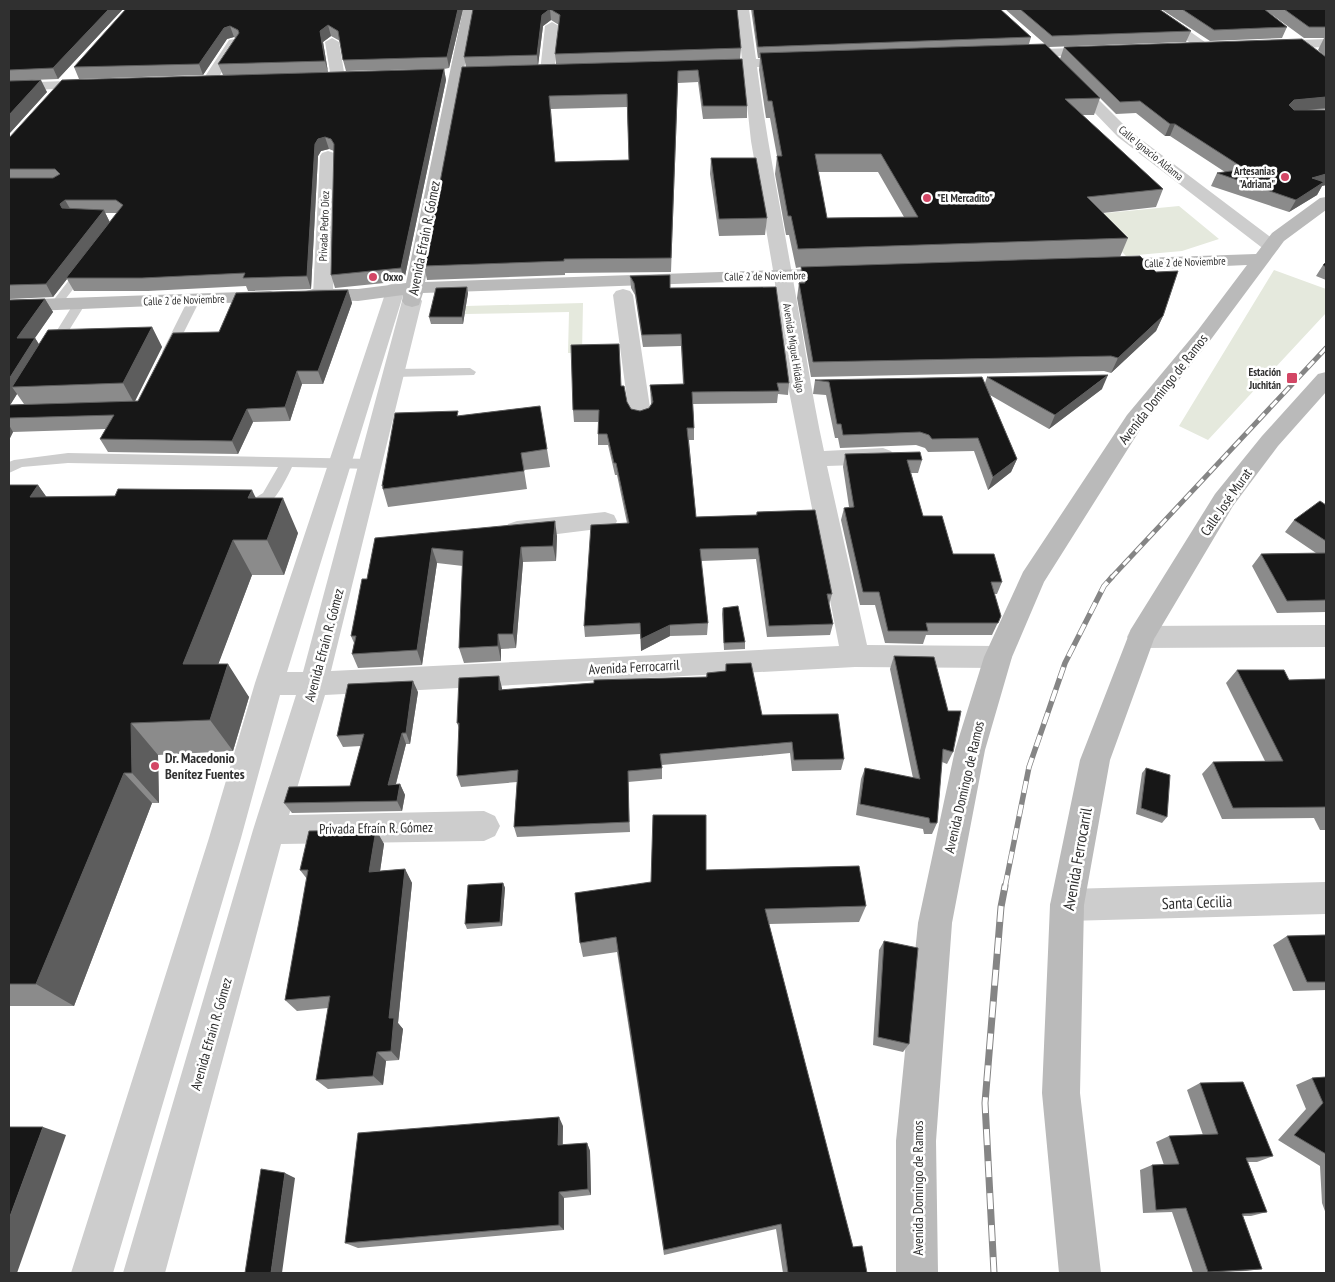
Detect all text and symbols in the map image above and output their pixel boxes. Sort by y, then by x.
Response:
street label: Calle Ignacio Aldama [1116,123,1186,183]
place label: Artesanias "Adriana" [1233,164,1275,191]
marker: Artesanias "Adriana" [1279,171,1291,183]
street label: Avenida Efraín R. Gómez [404,179,444,297]
street label: Privada Pedro Diez [316,190,332,262]
place label: "El Mercadito" [937,191,993,205]
marker: "El Mercadito" [921,192,933,204]
street label: Calle 2 de Noviembre [1144,254,1226,270]
street label: Calle 2 de Noviembre [724,268,806,284]
place label: Oxxo [383,270,403,284]
marker: Oxxo [367,271,379,283]
street label: Calle 2 de Noviembre [143,292,225,308]
street label: Avenida Miguel Hidalgo [780,302,808,394]
street label: Avenida Domingo de Ramos [1114,330,1212,448]
place label: Estación Juchitán [1248,365,1281,392]
marker: Estación Juchitán [1285,371,1299,385]
street label: Calle José Murat [1196,465,1256,539]
street label: Avenida Efraín R. Gómez [300,586,348,704]
street label: Avenida Ferrocarril [588,656,681,678]
street label: Avenida Domingo de Ramos [940,719,988,855]
place label: Dr. Macedonio Benítez Fuentes [165,749,245,783]
marker: Dr. Macedonio Benítez Fuentes [149,760,161,772]
street label: Avenida Ferrocarril [1058,806,1096,912]
street label: Privada Efraín R. Gómez [319,818,433,838]
street label: Santa Cecilia [1161,891,1233,913]
street label: Avenida Efraín R. Gómez [186,976,236,1092]
street label: Avenida Domingo de Ramos [909,1120,927,1256]

